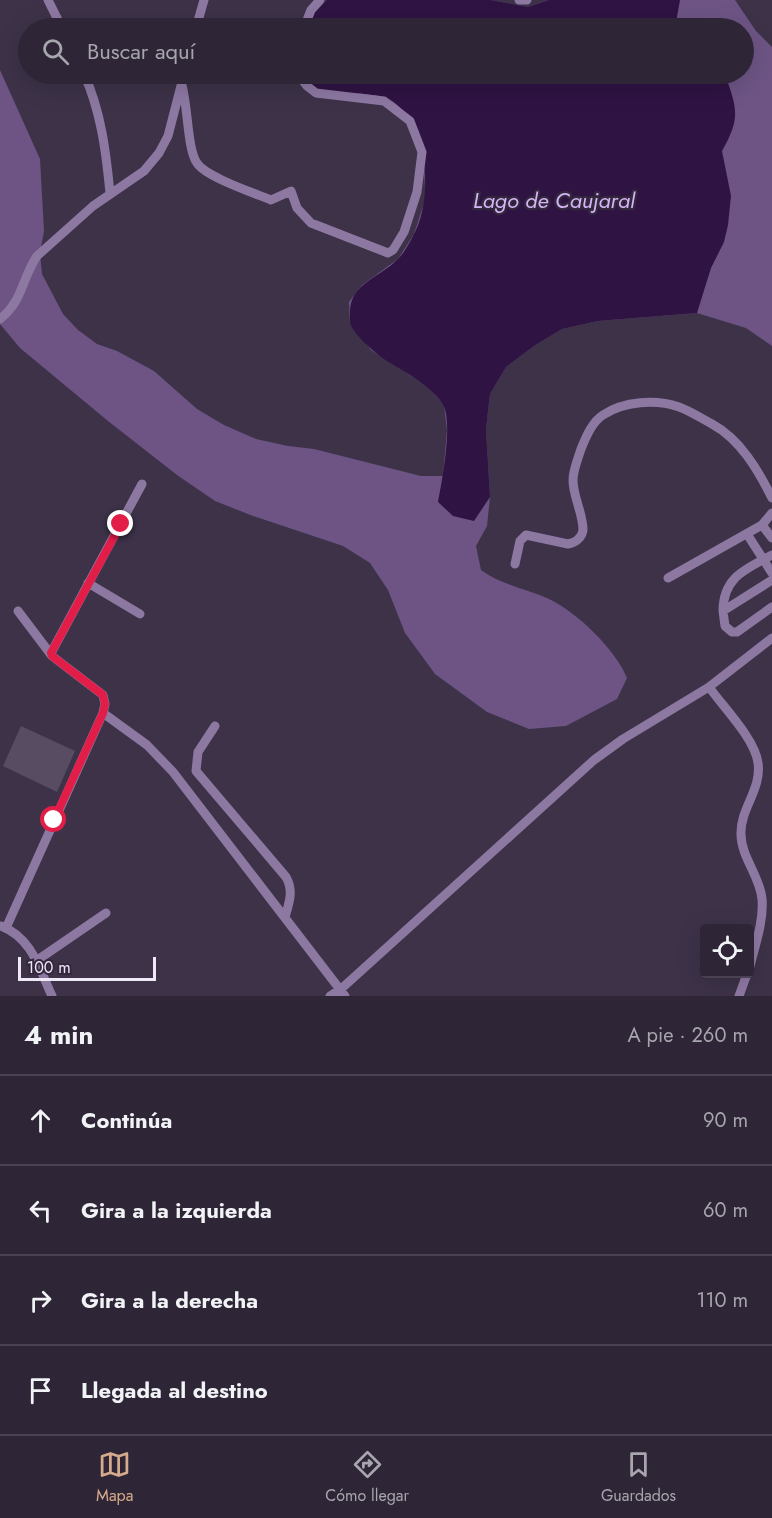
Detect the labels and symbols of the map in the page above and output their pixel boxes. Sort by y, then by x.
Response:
water label: Lago de Caujaral [473,184,636,216]
route end [107,510,133,536]
route start [40,806,66,832]
scale bar [18,954,156,982]

